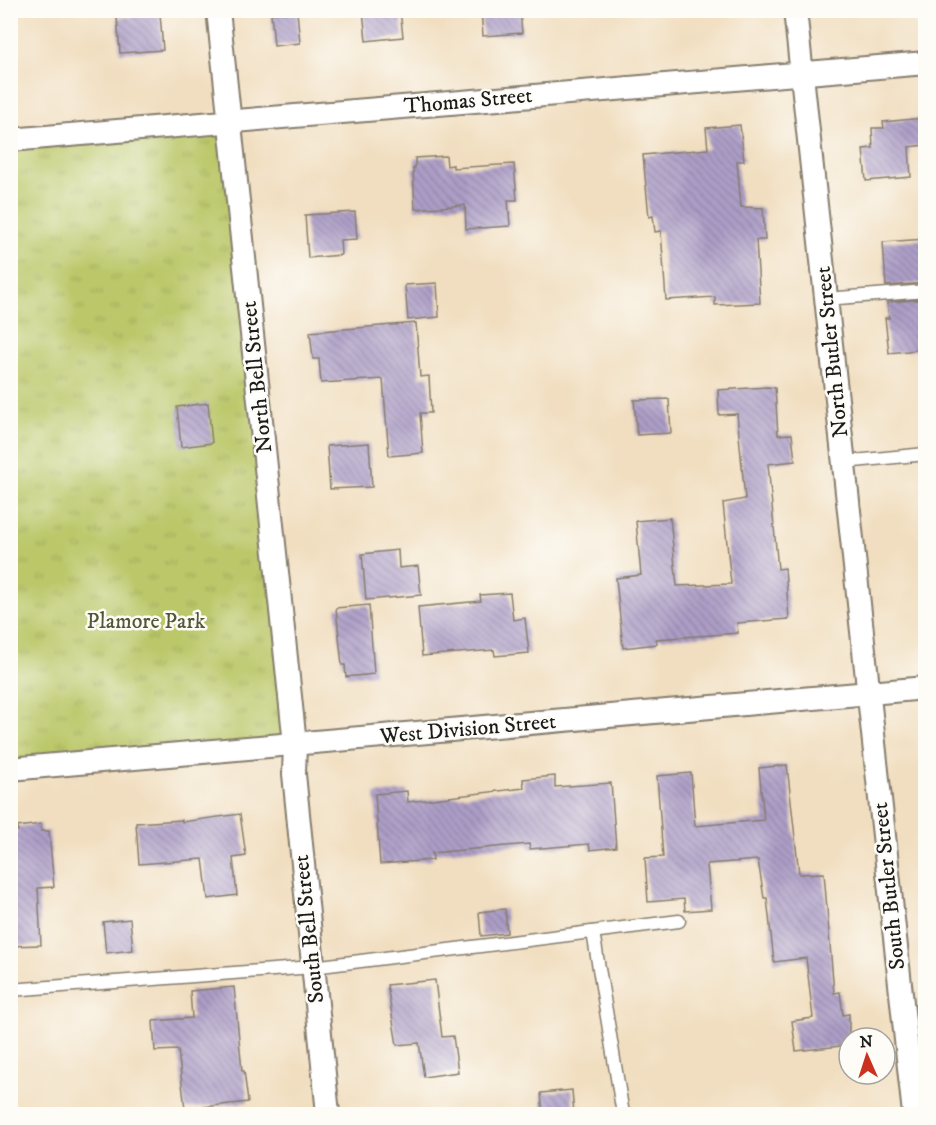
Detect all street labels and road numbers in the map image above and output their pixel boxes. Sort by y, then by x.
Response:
street label: Thomas Street [403,82,533,120]
street label: North Butler Street [810,265,854,439]
street label: North Bell Street [236,300,278,454]
street label: West Division Street [378,708,557,750]
street label: South Butler Street [867,801,911,971]
street label: South Bell Street [288,853,330,1005]

